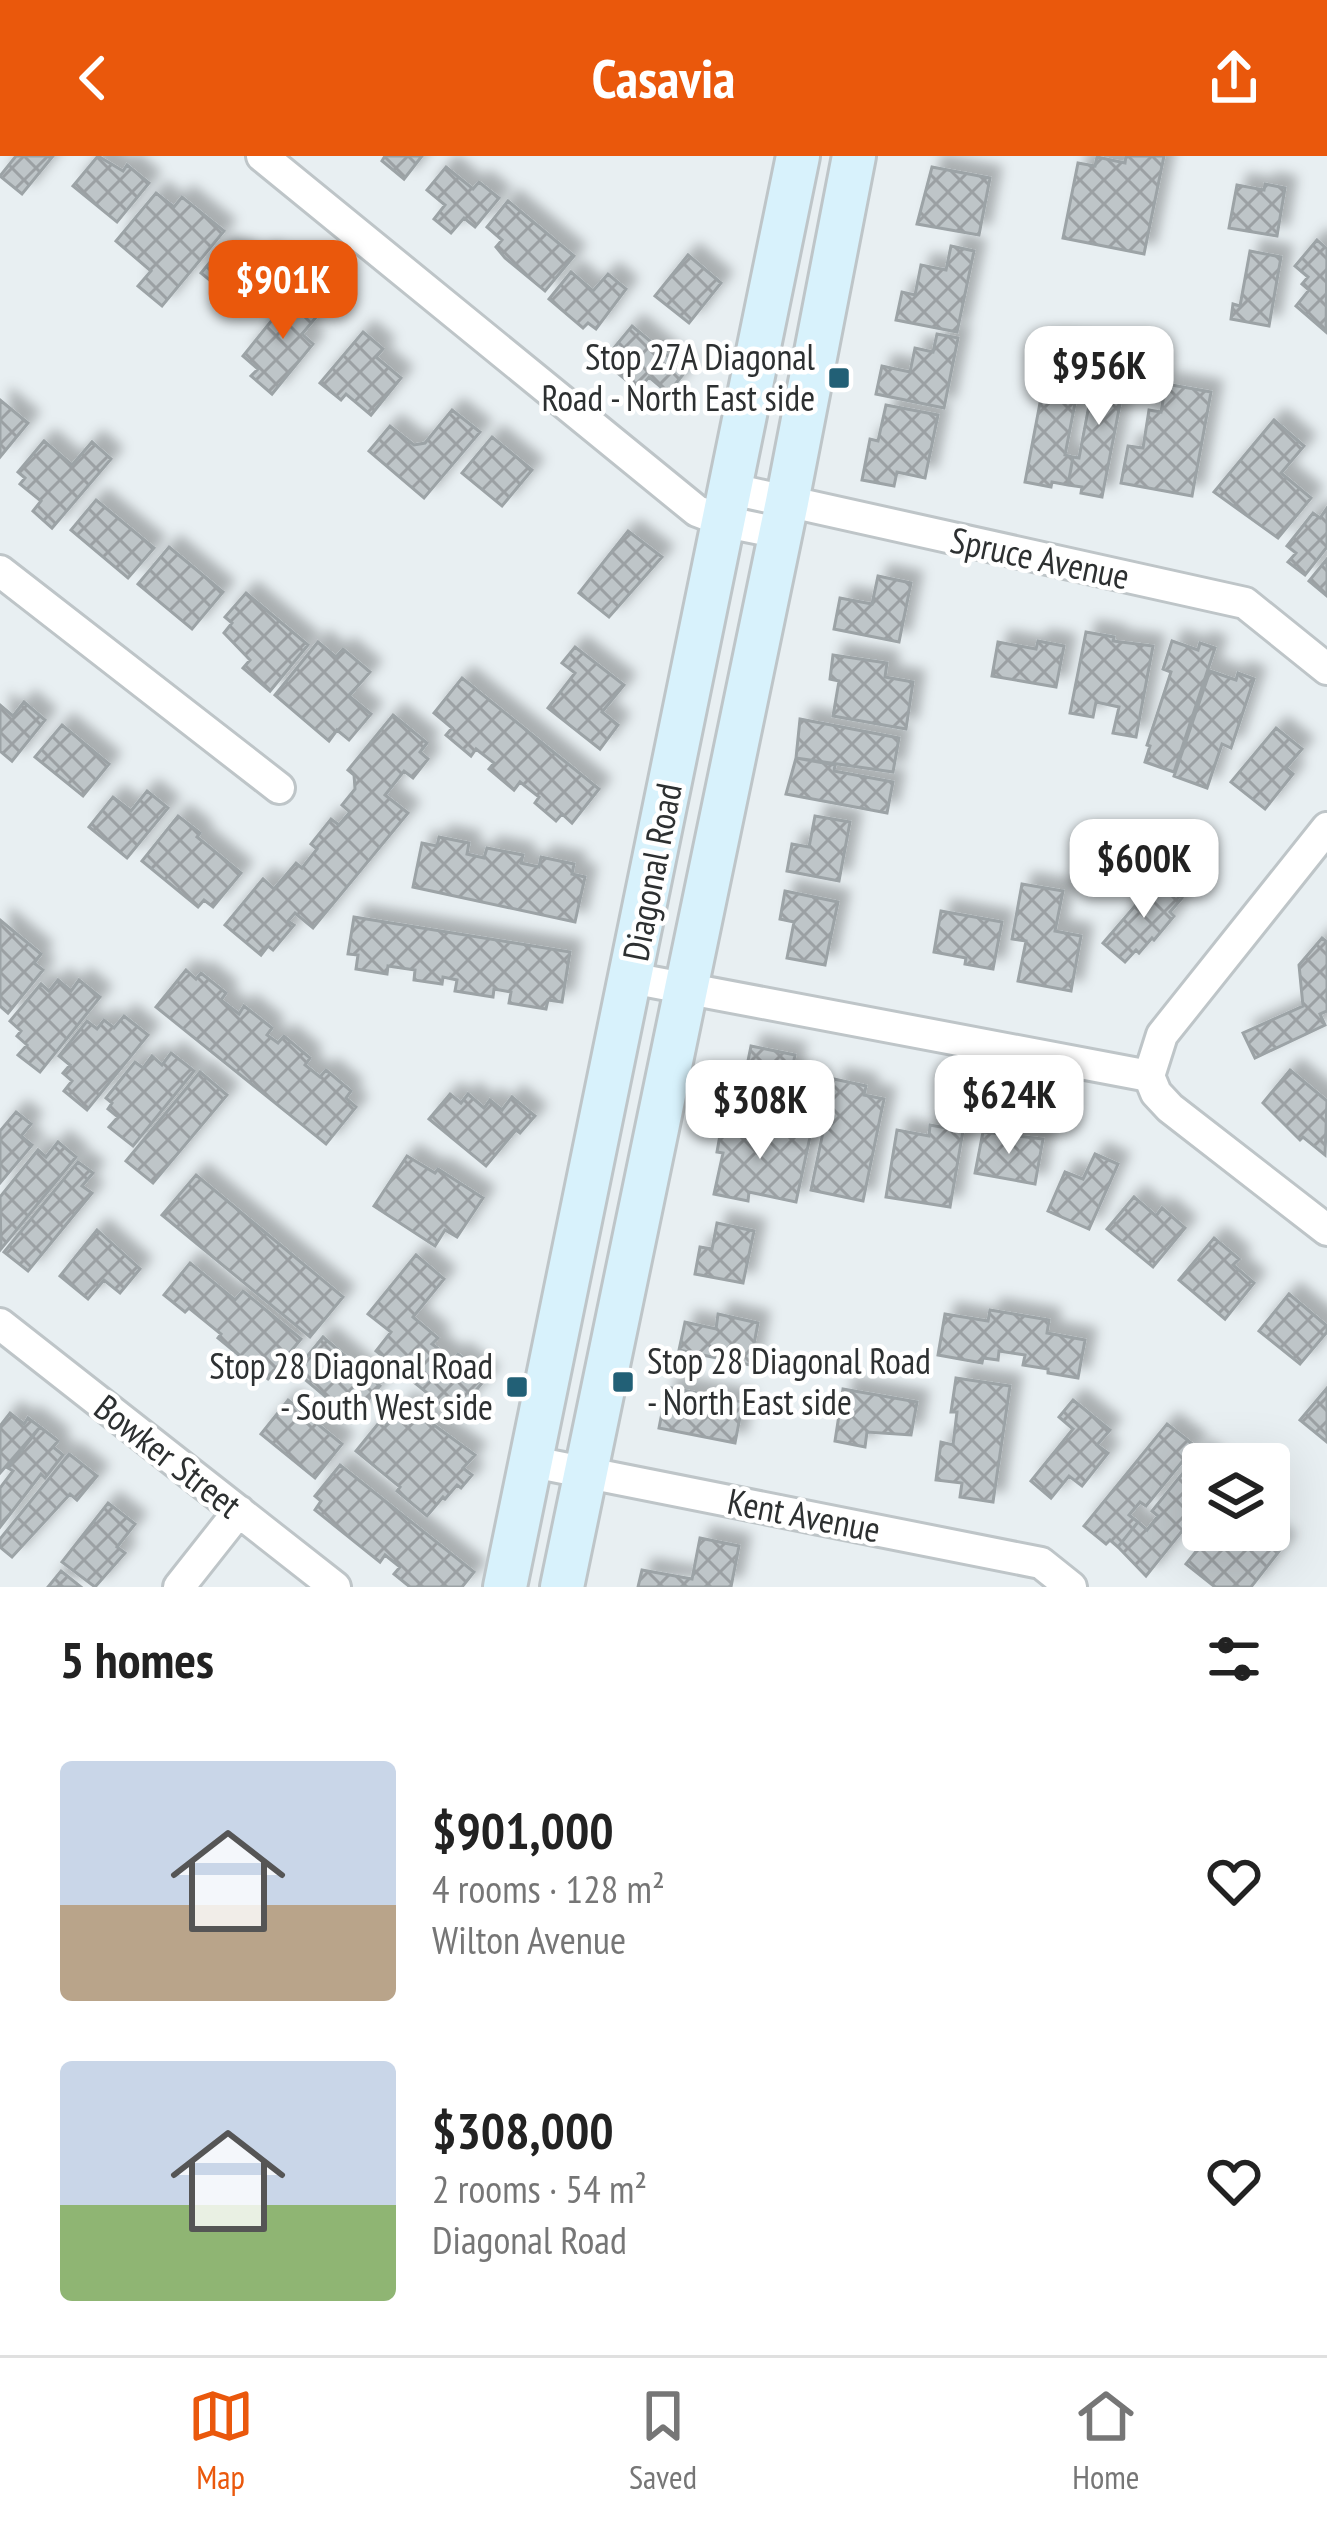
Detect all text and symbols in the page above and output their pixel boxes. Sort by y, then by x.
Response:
text: Casavia [592,43,735,113]
icon: back [60,45,126,111]
icon: share [1201,45,1267,111]
pin: $901K [199,240,367,342]
text: $901K [236,253,330,304]
pin: $956K [1015,326,1183,428]
place label: Stop 27A Diagonal Road - North East side [542,333,816,421]
text: $956K [1052,339,1146,390]
marker: Stop 27A Diagonal Road - North East side [826,365,852,391]
street label: Spruce Avenue [947,516,1134,599]
street label: Diagonal Road [611,779,692,965]
pin: $600K [1060,819,1228,921]
text: $600K [1097,832,1191,883]
pin: $624K [925,1055,1093,1157]
pin: $308K [676,1060,844,1162]
text: $624K [962,1068,1056,1119]
text: $308K [713,1073,807,1124]
place label: Stop 28 Diagonal Road - North East side [647,1337,931,1425]
place label: Stop 28 Diagonal Road - South West side [209,1342,493,1430]
marker: Stop 28 Diagonal Road - North East side [610,1369,636,1395]
marker: Stop 28 Diagonal Road - South West side [504,1374,530,1400]
street label: Bowker Street [85,1384,251,1528]
map controls [1182,1443,1290,1551]
button: layers [1182,1443,1290,1551]
street label: Kent Avenue [724,1477,884,1552]
text: 5 homes [60,1626,214,1692]
icon: filters [1201,1626,1267,1692]
text: $901,000 [432,1797,614,1863]
icon: home [156,1809,300,1953]
icon: heart [1201,1848,1267,1914]
text: 4 rooms · 128 m² [432,1863,665,1914]
text: Wilton Avenue [432,1914,626,1965]
text: $308,000 [432,2097,614,2163]
icon: home [156,2109,300,2253]
icon: heart [1201,2148,1267,2214]
text: 2 rooms · 54 m² [432,2163,647,2214]
text: Diagonal Road [432,2214,627,2265]
tab: Map [188,2383,254,2498]
tab: Saved [629,2383,697,2498]
tab: Home [1072,2383,1139,2498]

